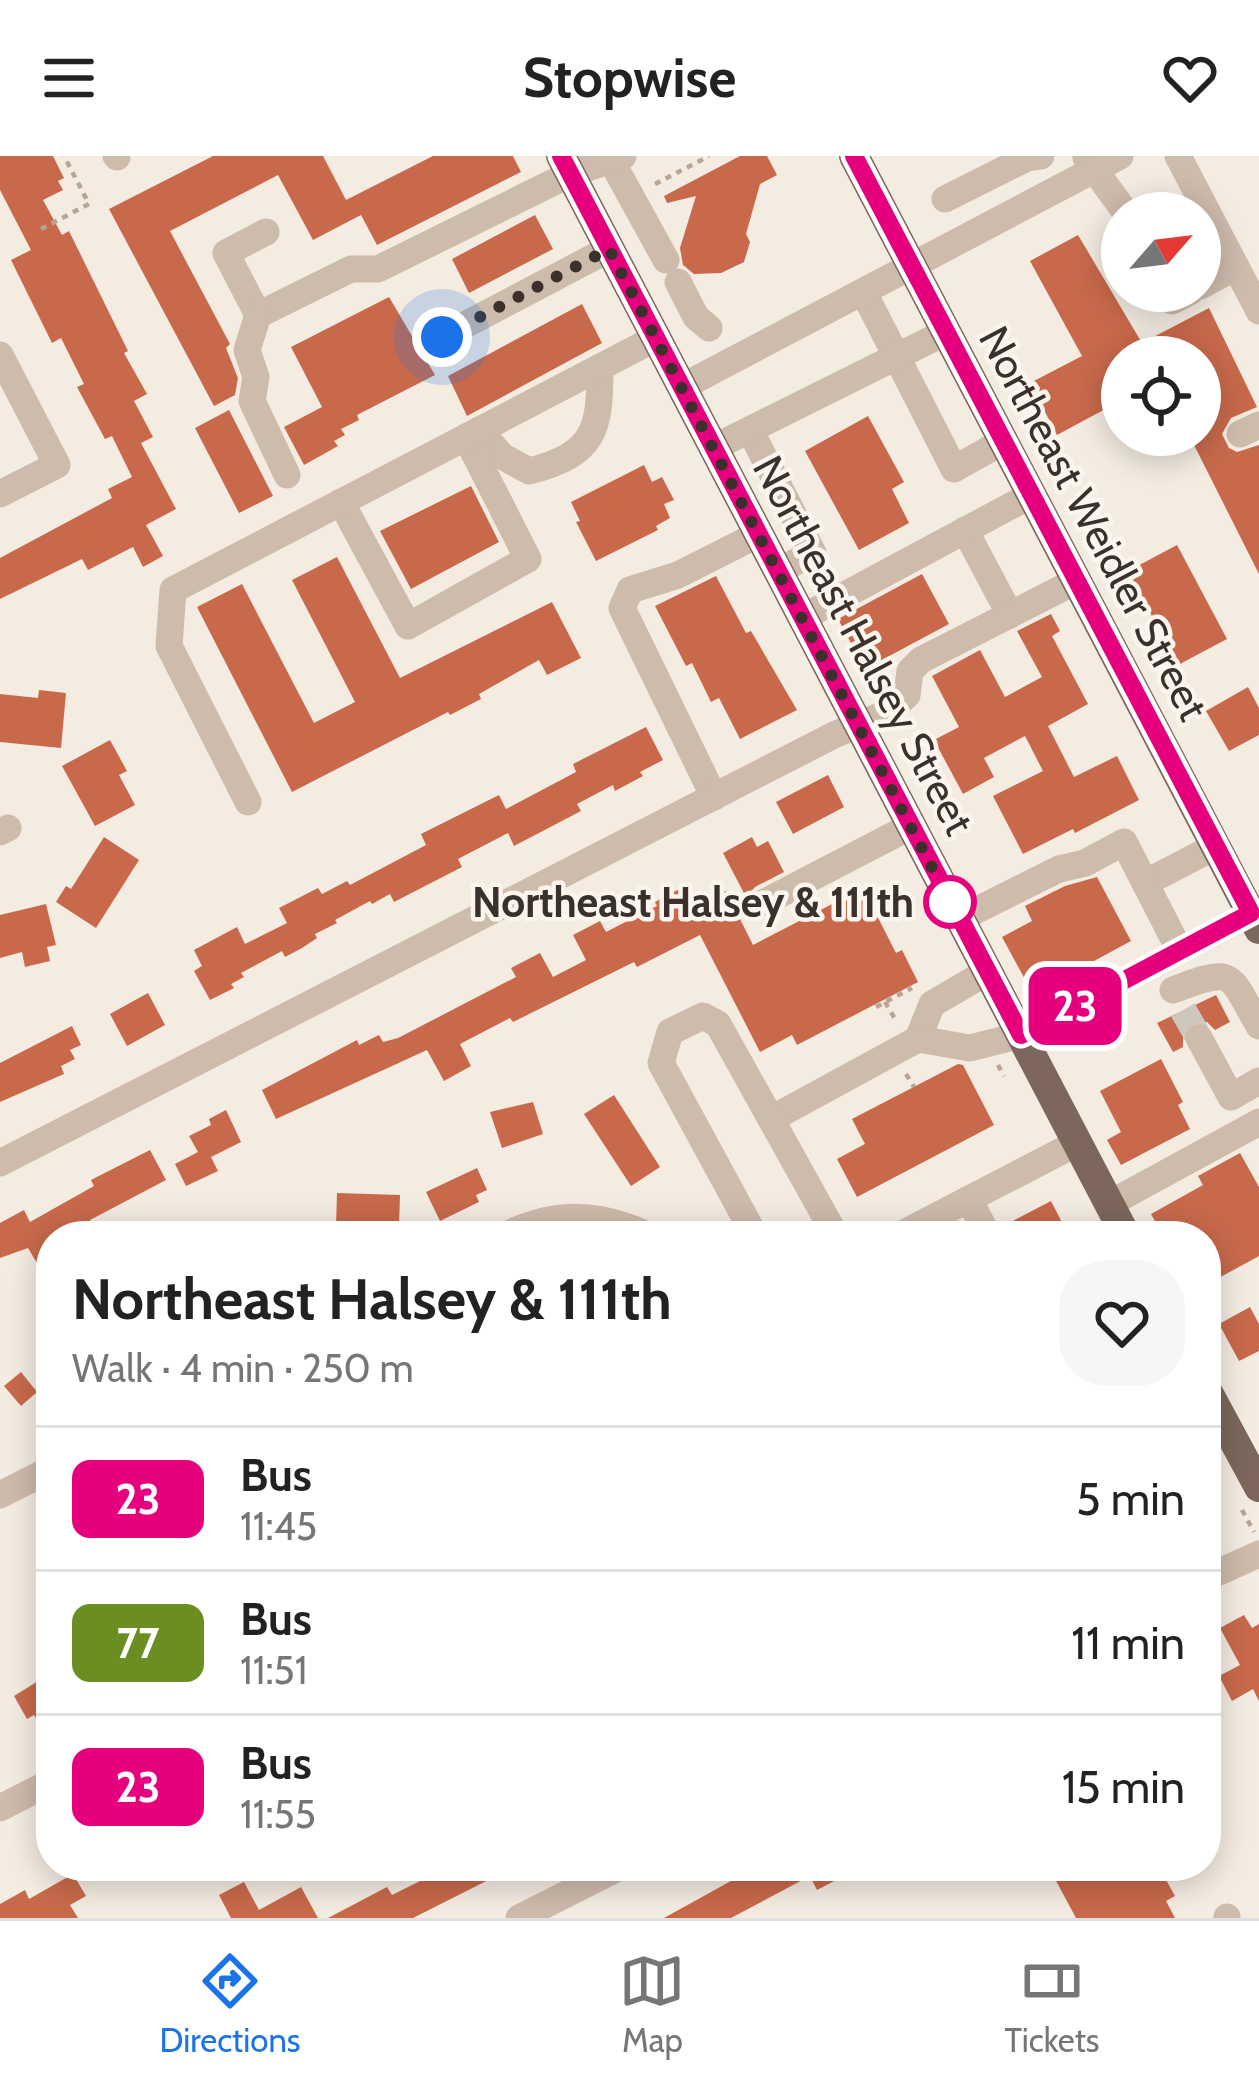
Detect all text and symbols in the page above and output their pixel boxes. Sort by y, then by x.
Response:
icon: menu [36,45,102,111]
text: Stopwise [523,45,736,111]
icon: heart [1157,45,1223,111]
north arrow [1101,192,1221,312]
map controls [1101,192,1221,456]
your location [412,307,472,367]
street label: Northeast Weidler Street [968,317,1220,729]
button: locate [1101,336,1221,456]
street label: Northeast Halsey Street [742,447,986,843]
place label: Northeast Halsey & 111th [472,876,914,928]
marker: Northeast Halsey & 111th [925,877,975,927]
line badge: 23 [1021,967,1129,1045]
text: 23 [1053,980,1097,1032]
button: heart [1059,1260,1185,1386]
text: Northeast Halsey & 111th [72,1264,672,1333]
text: Walk · 4 min · 250 m [72,1344,414,1392]
text: Bus [240,1448,312,1502]
text: 5 min [1076,1472,1185,1526]
text: 23 [116,1473,160,1525]
text: 11:45 [240,1502,317,1550]
text: Bus [240,1592,312,1646]
text: 11 min [1071,1616,1185,1670]
text: 77 [117,1617,159,1669]
text: 11:51 [240,1646,307,1694]
text: Bus [240,1736,312,1790]
text: 15 min [1062,1760,1185,1814]
text: 23 [116,1761,160,1813]
text: 11:55 [240,1790,316,1838]
tab: Directions [159,1948,301,2060]
tab: Map [619,1948,685,2060]
tab: Tickets [1004,1948,1099,2060]

